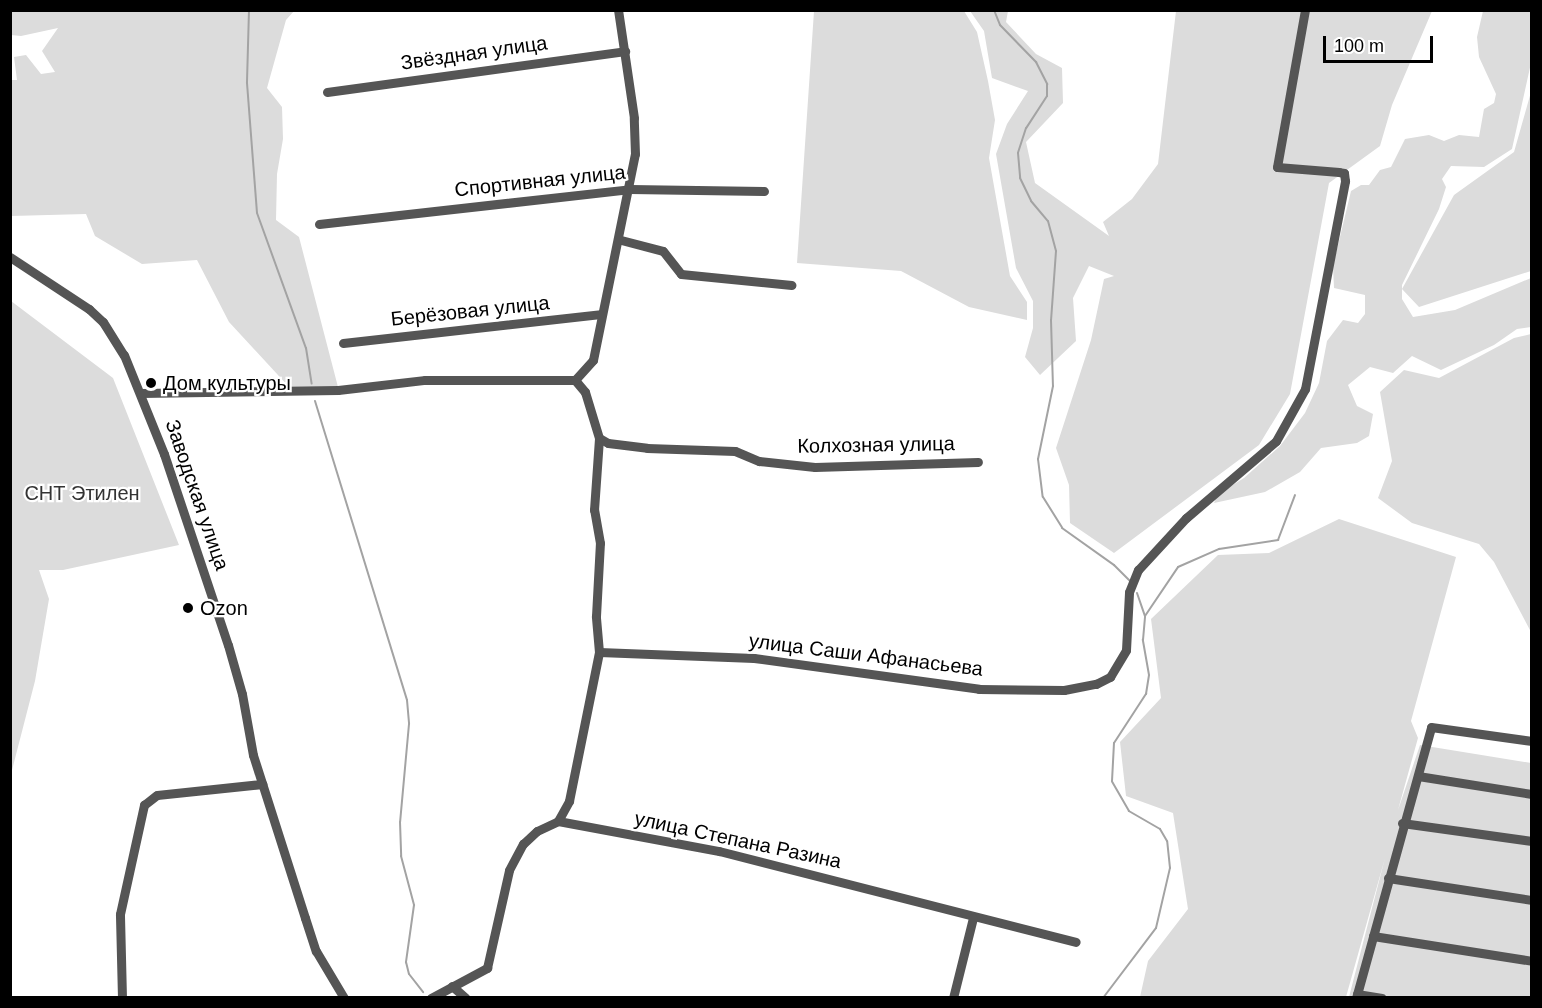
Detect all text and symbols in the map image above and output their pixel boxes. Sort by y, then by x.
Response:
scale bar [1326,24,1436,62]
street label: Звёздная улица [399,31,549,75]
text: 100 m [1334,36,1384,56]
street label: Спортивная улица [453,160,627,202]
street label: Берёзовая улица [389,291,551,331]
place label: Дом культуры [163,371,291,395]
marker: Дом культуры [144,376,158,390]
street label: Заводская улица [160,417,234,573]
street label: Колхозная улица [797,432,955,458]
park label: СНТ Этилен [24,481,140,505]
place label: Ozon [200,596,248,620]
marker: Ozon [181,601,195,615]
street label: улица Саши Афанасьева [748,629,984,681]
street label: улица Степана Разина [632,806,844,874]

